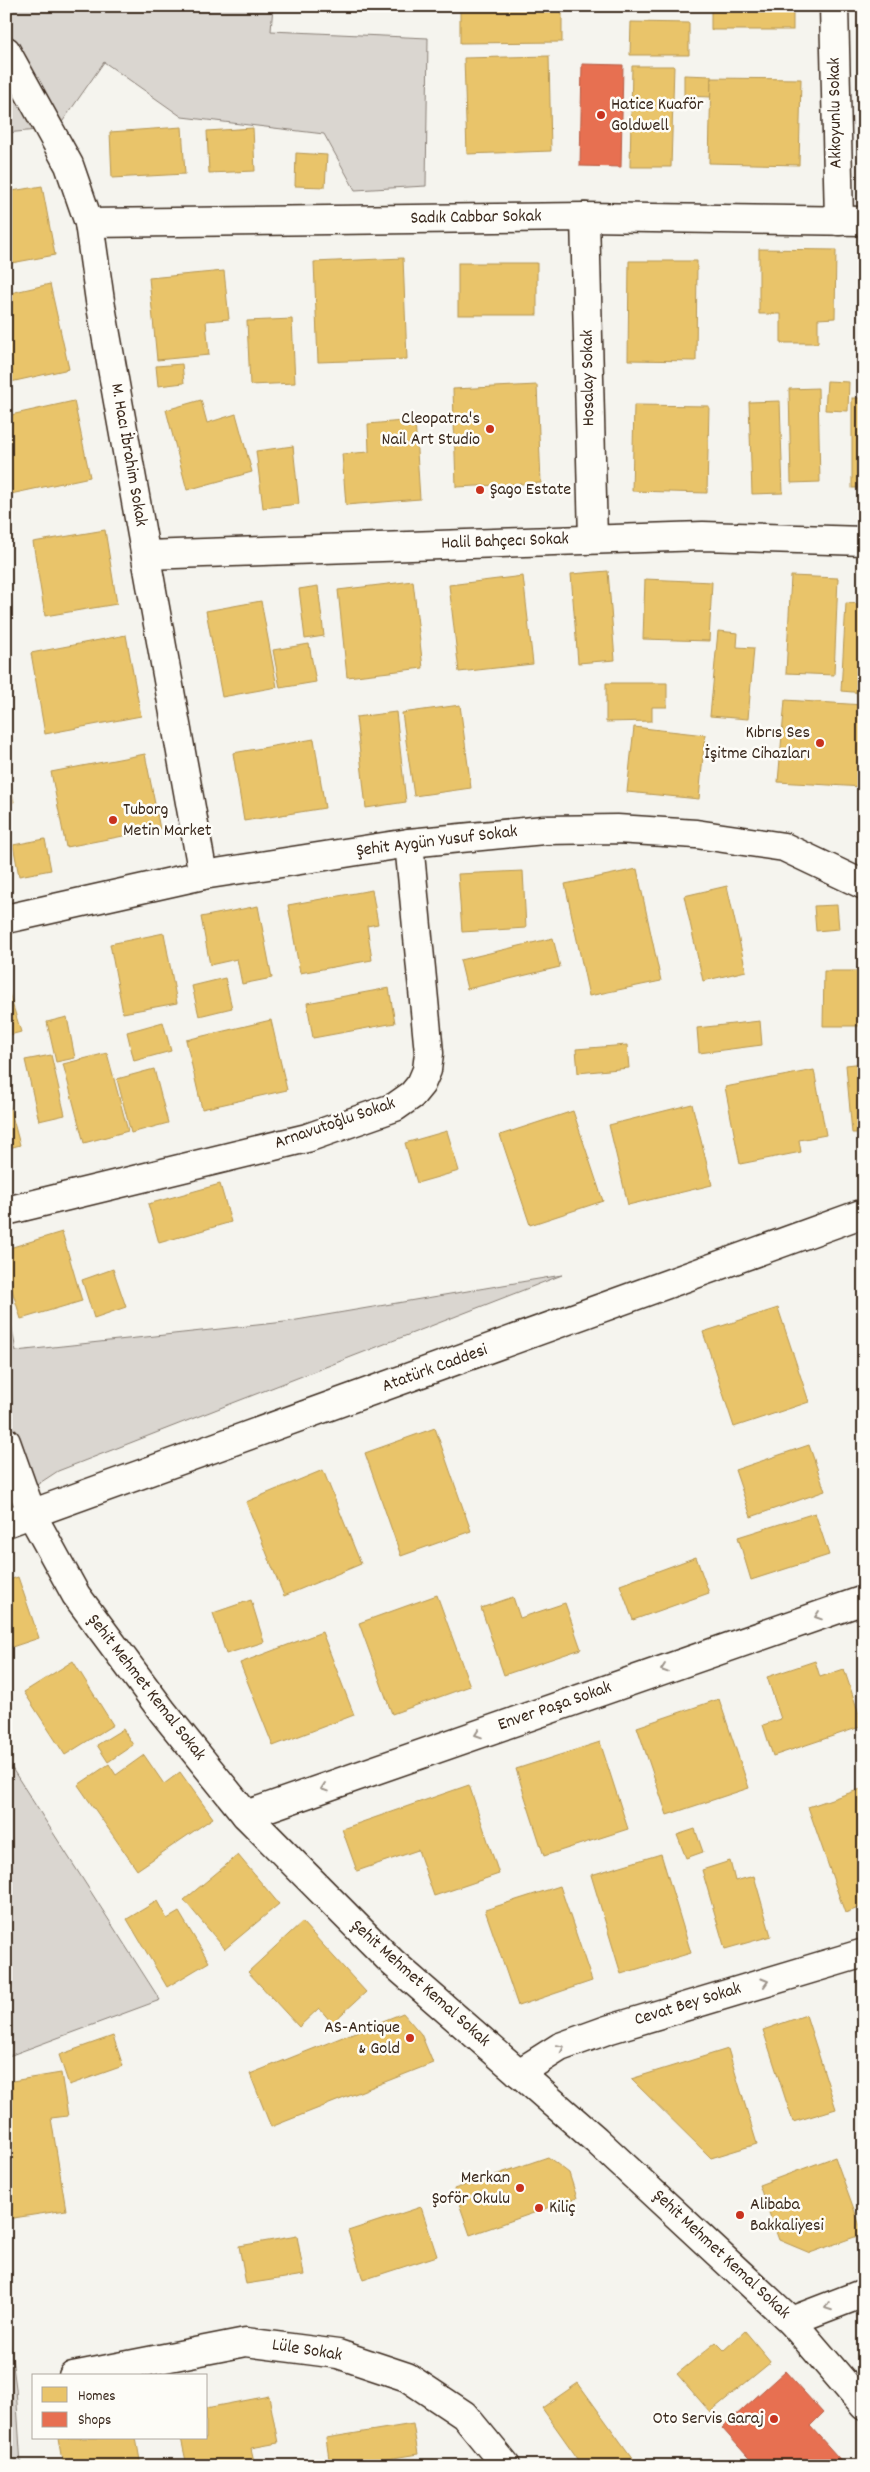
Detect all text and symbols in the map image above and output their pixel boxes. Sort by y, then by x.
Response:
street label: Akkoyunlu Sokak [823,57,849,169]
place label: Hatice Kuaför Goldwell [611,93,704,139]
marker: Hatice Kuaför Goldwell [595,109,607,121]
street label: Sadık Cabbar Sokak [410,204,542,232]
street label: Hosalay Sokak [576,330,602,426]
street label: M. Hacı İbrahim Sokak [103,381,153,529]
place label: Cleopatra's Nail Art Studio [382,407,480,453]
marker: Cleopatra's Nail Art Studio [484,423,496,435]
place label: Şago Estate [490,478,571,503]
marker: Şago Estate [474,484,486,496]
street label: Halil Bahçecı Sokak [441,527,569,557]
place label: Kıbrıs Ses İşitme Cihazları [704,721,810,767]
marker: Kıbrıs Ses İşitme Cihazları [814,737,826,749]
place label: Tuborg Metin Market [123,798,212,844]
marker: Tuborg Metin Market [107,814,119,826]
street label: Şehit Aygün Yusuf Sokak [355,820,519,864]
street label: Arnavutoğlu Sokak [271,1092,399,1156]
street label: Atatürk Caddesi [379,1338,491,1400]
street label: Şehit Mehmet Kemal Sokak [81,1609,211,1767]
one-way arrow [814,1610,822,1620]
one-way arrow [661,1664,669,1674]
street label: Enver Paşa Sokak [495,1676,615,1738]
one-way arrow [474,1728,482,1738]
one-way arrow [321,1782,329,1792]
street label: Şehit Mehmet Kemal Sokak [345,1914,495,2054]
street label: Cevat Bey Sokak [631,1977,745,2033]
one-way arrow [761,1978,769,1988]
place label: AS-Antique & Gold [324,2016,400,2062]
marker: AS-Antique & Gold [404,2032,416,2044]
one-way arrow [555,2044,564,2054]
place label: Merkan Şoför Okulu [432,2166,510,2212]
marker: Merkan Şoför Okulu [514,2182,526,2194]
street label: Şehit Mehmet Kemal Sokak [647,2184,795,2326]
place label: Alibaba Bakkaliyesi [750,2193,824,2239]
place label: Kiliç [549,2196,575,2221]
marker: Kiliç [533,2202,545,2214]
marker: Alibaba Bakkaliyesi [734,2209,746,2221]
one-way arrow [824,2301,832,2311]
street label: Lüle Sokak [270,2333,344,2369]
legend [32,2374,208,2440]
text: Homes [78,2386,116,2408]
place label: Oto Servis Garaj [652,2407,764,2432]
text: Shops [78,2410,111,2432]
marker: Oto Servis Garaj [768,2413,780,2425]

